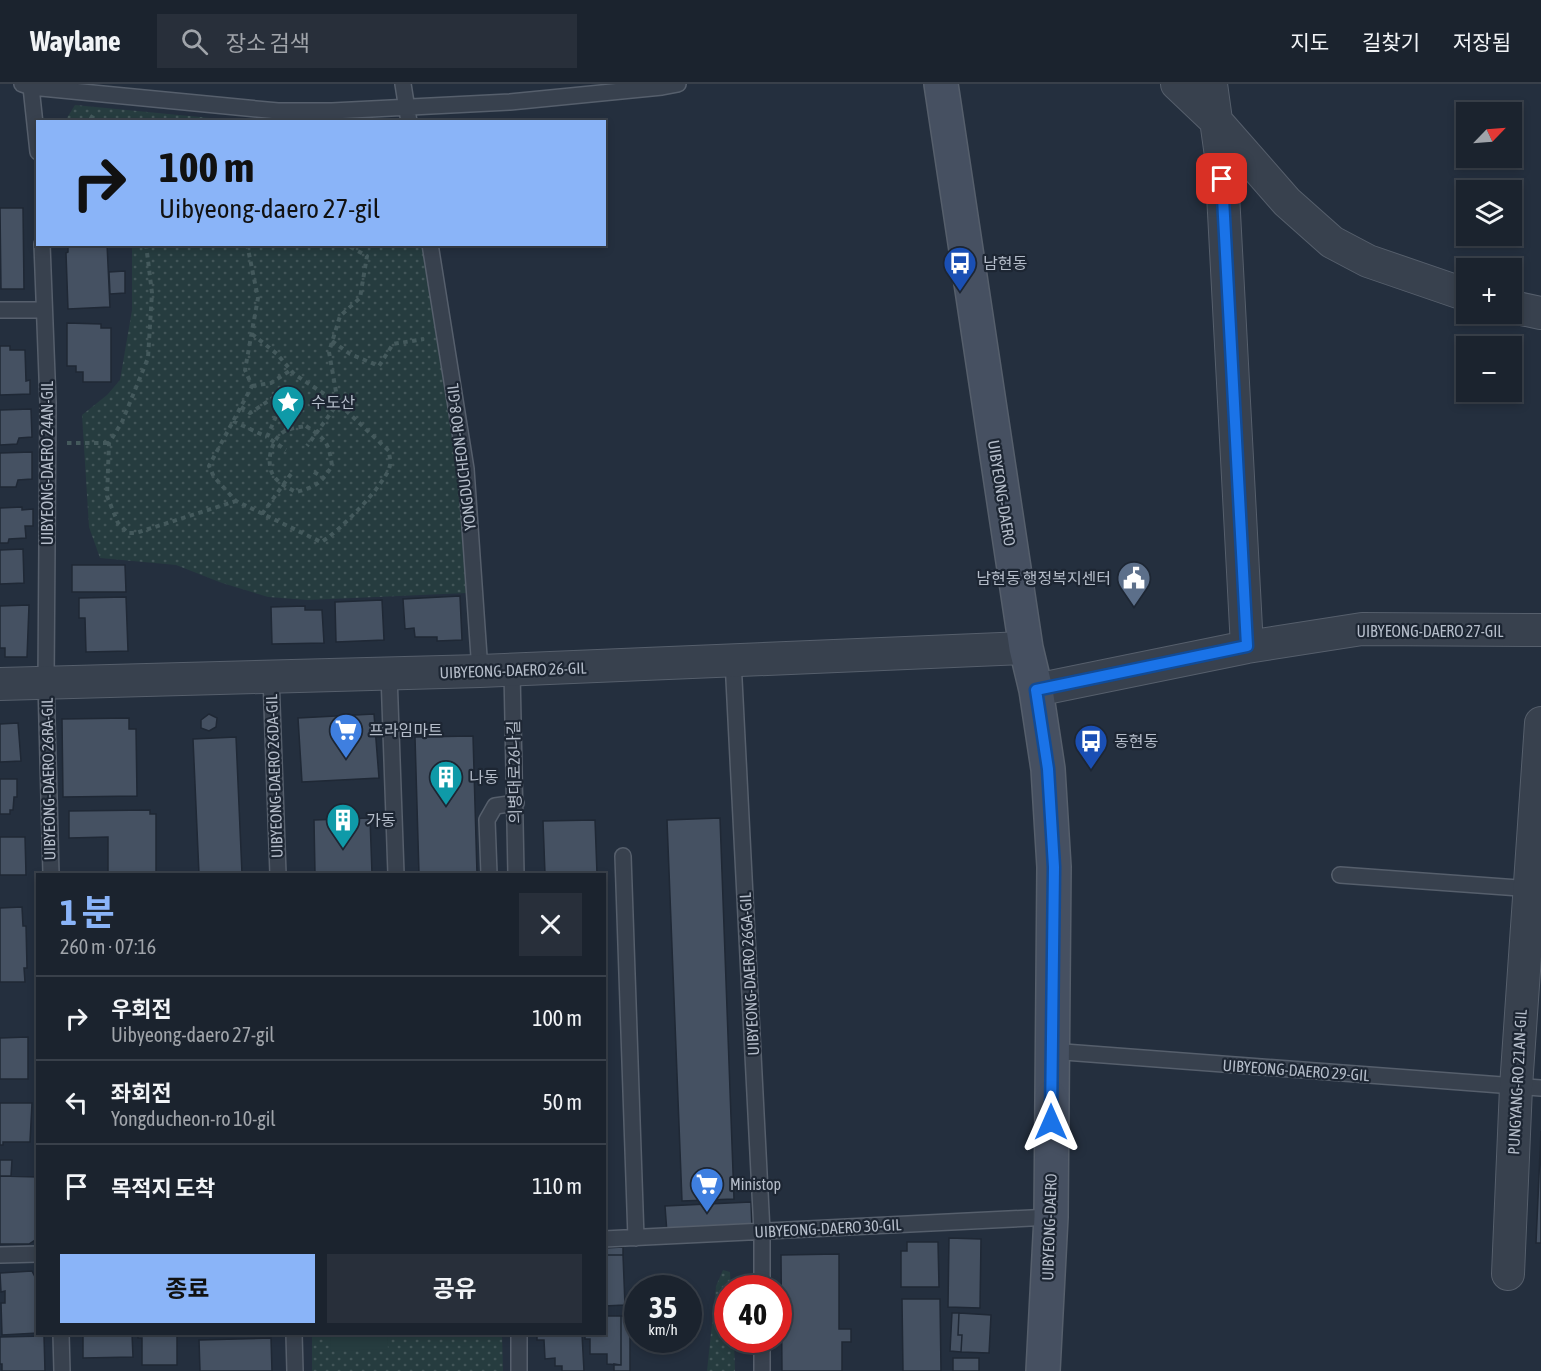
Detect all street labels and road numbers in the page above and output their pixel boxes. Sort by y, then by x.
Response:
street label: UIBYEONG-DAERO 24AN-GIL [38,380,56,545]
street label: YONGDUCHEON-RO 8-GIL [443,382,479,532]
street label: UIBYEONG-DAERO [985,439,1019,547]
street label: UIBYEONG-DAERO 27-GIL [1356,622,1504,640]
street label: UIBYEONG-DAERO 26-GIL [439,658,588,682]
street label: UIBYEONG-DAERO 26DA-GIL [262,693,286,858]
street label: UIBYEONG-DAERO 26RA-GIL [38,697,58,861]
street label: 의병대로26나길 [504,720,524,824]
street label: UIBYEONG-DAERO 26GA-GIL [736,891,762,1056]
street label: PUNGYANG-RO 21AN-GIL [1504,1008,1530,1155]
street label: UIBYEONG-DAERO 29-GIL [1222,1056,1371,1084]
street label: UIBYEONG-DAERO [1038,1173,1060,1281]
street label: UIBYEONG-DAERO 30-GIL [754,1215,903,1241]

